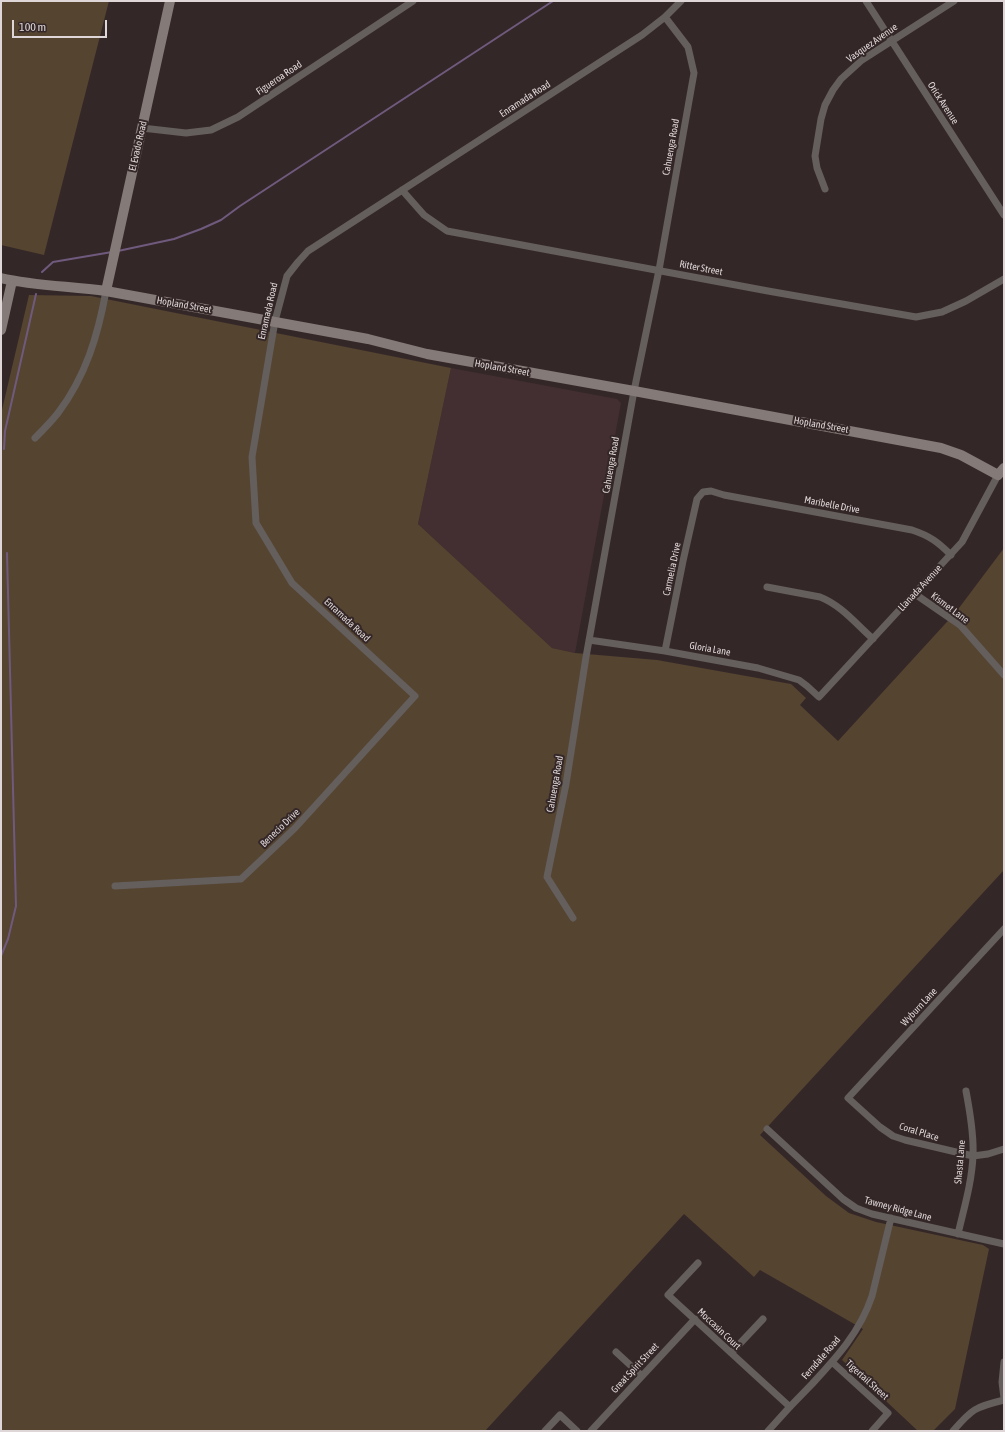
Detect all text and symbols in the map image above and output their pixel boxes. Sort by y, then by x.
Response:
scale bar [14,12,109,38]
text: 100 m [19,20,46,34]
street label: Vasquez Avenue [844,21,900,65]
street label: Figueroa Road [254,58,304,98]
street label: Enramada Road [497,78,553,120]
street label: Orick Avenue [925,80,961,126]
street label: Cahuenga Road [660,118,682,176]
street label: El Evado Road [126,120,150,172]
street label: Ritter Street [678,258,724,278]
street label: Enramada Road [256,281,280,341]
street label: Hopland Street [156,294,212,316]
street label: Hopland Street [474,357,530,379]
street label: Hopland Street [793,414,849,436]
street label: Cahuenga Road [600,436,622,494]
street label: Maribelle Drive [803,494,861,516]
street label: Carmelia Drive [660,541,684,597]
street label: Llanada Avenue [895,562,945,614]
street label: Kismet Lane [929,590,971,626]
street label: Enramada Road [322,596,372,644]
street label: Gloria Lane [688,639,732,659]
street label: Cahuenga Road [544,755,566,813]
street label: Benecio Drive [258,806,302,850]
street label: Wyburn Lane [898,985,940,1029]
street label: Coral Place [898,1120,940,1144]
street label: Shasta Lane [952,1140,968,1184]
street label: Tawney Ridge Lane [863,1194,933,1224]
street label: Moccasin Court [695,1306,743,1352]
street label: Ferndale Road [799,1334,843,1382]
street label: Great Spirit Street [609,1340,661,1396]
street label: Tigertail Street [843,1358,891,1402]

